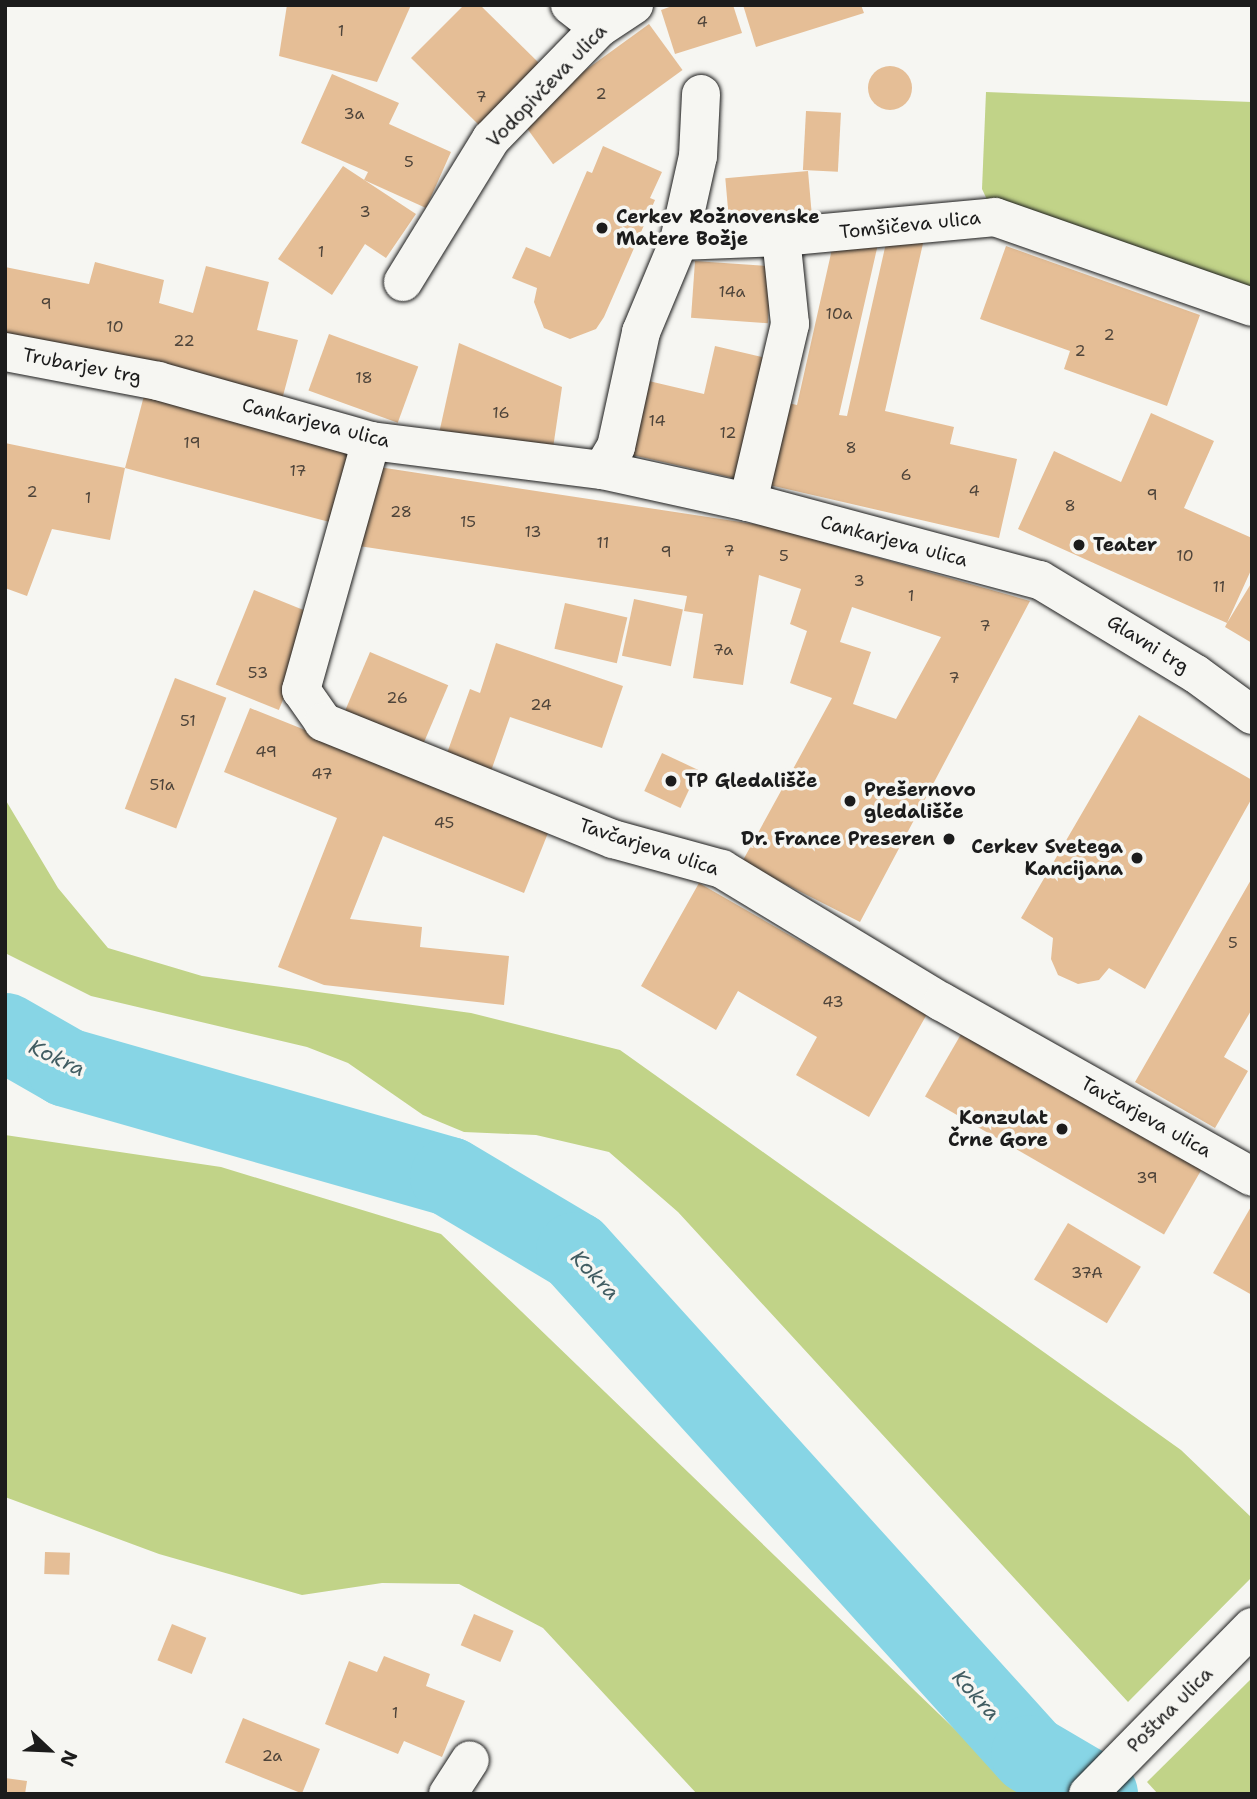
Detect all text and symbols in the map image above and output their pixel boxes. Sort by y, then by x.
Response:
house number: 4 [696,12,708,32]
street label: Vodopivčeva ulica [482,20,612,152]
house number: 1 [338,21,344,41]
house number: 2 [595,84,607,104]
house number: 7 [475,87,487,107]
house number: 3a [344,104,364,124]
house number: 5 [404,152,414,172]
house number: 3 [359,202,371,222]
place label: Cerkev Rožnovenske Matere Božje [616,206,820,250]
street label: Tomšičeva ulica [838,206,982,244]
marker: Cerkev Rožnovenske Matere Božje [594,220,610,236]
house number: 1 [318,242,324,262]
house number: 14a [719,282,745,302]
house number: 9 [40,294,52,314]
house number: 10a [826,304,852,324]
house number: 10 [106,317,124,337]
house number: 2 [1103,325,1115,345]
house number: 22 [173,331,195,351]
house number: 2 [1074,341,1086,361]
street label: Trubarjev trg [21,343,143,389]
house number: 18 [355,368,373,388]
street label: Cankarjeva ulica [240,394,392,452]
house number: 16 [492,403,510,423]
house number: 14 [648,411,666,431]
house number: 12 [719,423,737,443]
house number: 19 [183,433,201,453]
house number: 8 [845,438,857,458]
house number: 17 [289,461,307,481]
house number: 6 [900,465,912,485]
house number: 4 [968,481,980,501]
house number: 2 [26,482,38,502]
house number: 9 [1146,485,1158,505]
house number: 1 [85,488,91,508]
house number: 8 [1064,496,1076,516]
house number: 28 [390,502,412,522]
street label: Cankarjeva ulica [818,510,970,572]
house number: 15 [460,512,476,532]
house number: 13 [524,522,542,542]
house number: 11 [597,533,609,553]
place label: Teater [1093,534,1157,556]
marker: Teater [1071,537,1087,553]
house number: 7 [723,541,735,561]
house number: 9 [660,542,672,562]
house number: 5 [779,546,789,566]
house number: 10 [1176,546,1194,566]
house number: 3 [853,571,865,591]
house number: 11 [1213,577,1225,597]
house number: 1 [908,586,914,606]
street label: Glavni trg [1103,610,1193,678]
house number: 7 [979,616,991,636]
house number: 7a [713,640,733,660]
house number: 53 [248,663,268,683]
house number: 7 [948,668,960,688]
house number: 26 [386,688,408,708]
house number: 24 [530,695,552,715]
house number: 51 [180,711,196,731]
house number: 49 [255,742,277,762]
house number: 47 [311,764,333,784]
place label: TP Gledališče [685,770,817,792]
marker: TP Gledališče [663,773,679,789]
house number: 51a [149,775,175,795]
place label: Prešernovo gledališče [864,779,976,823]
marker: Prešernovo gledališče [842,793,858,809]
house number: 45 [434,813,454,833]
street label: Tavčarjeva ulica [576,814,722,880]
place label: Dr. France Preseren [741,828,935,850]
marker: Dr. France Preseren [941,831,957,847]
place label: Cerkev Svetega Kancijana [971,836,1123,880]
marker: Cerkev Svetega Kancijana [1129,850,1145,866]
house number: 5 [1228,933,1238,953]
house number: 43 [822,992,844,1012]
water label: Kokra [25,1034,89,1082]
street label: Tavčarjeva ulica [1077,1072,1215,1162]
place label: Konzulat Črne Gore [948,1107,1048,1151]
marker: Konzulat Črne Gore [1054,1121,1070,1137]
house number: 39 [1136,1168,1158,1188]
water label: Kokra [565,1245,625,1305]
house number: 37A [1071,1263,1103,1283]
street label: Poštna ulica [1123,1663,1217,1757]
water label: Kokra [947,1665,1005,1725]
house number: 1 [392,1703,398,1723]
north arrow [14,1715,84,1785]
house number: 2a [262,1746,282,1766]
text: N [54,1747,83,1770]

